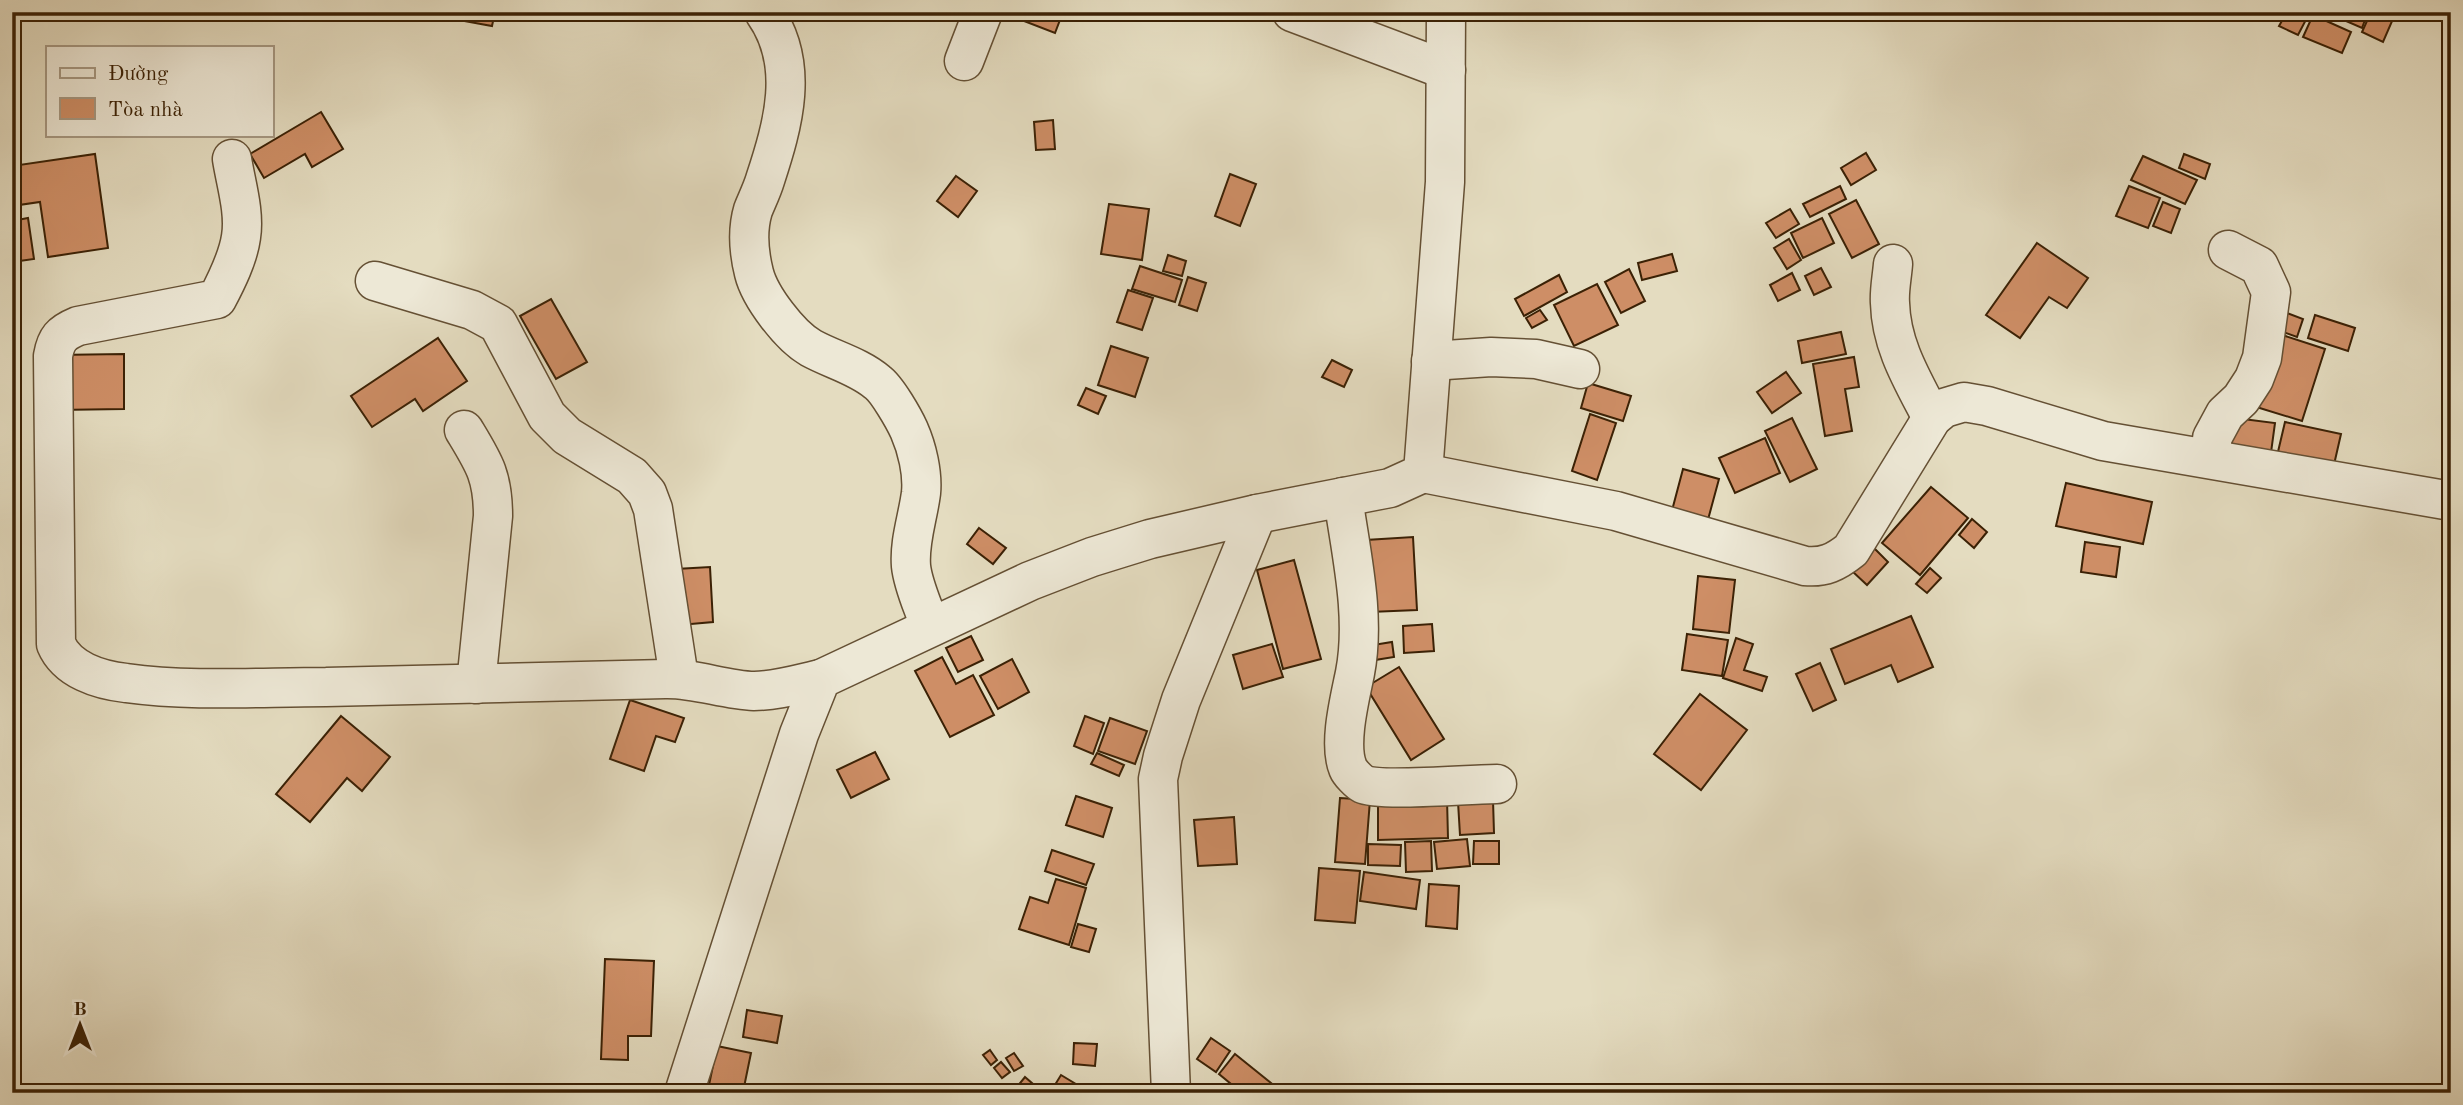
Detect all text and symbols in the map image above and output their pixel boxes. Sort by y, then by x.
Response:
legend [46,46,273,136]
text: Đường [108,64,169,85]
text: Tòa nhà [108,100,183,121]
north arrow [46,990,116,1060]
text: B [73,1001,87,1020]

